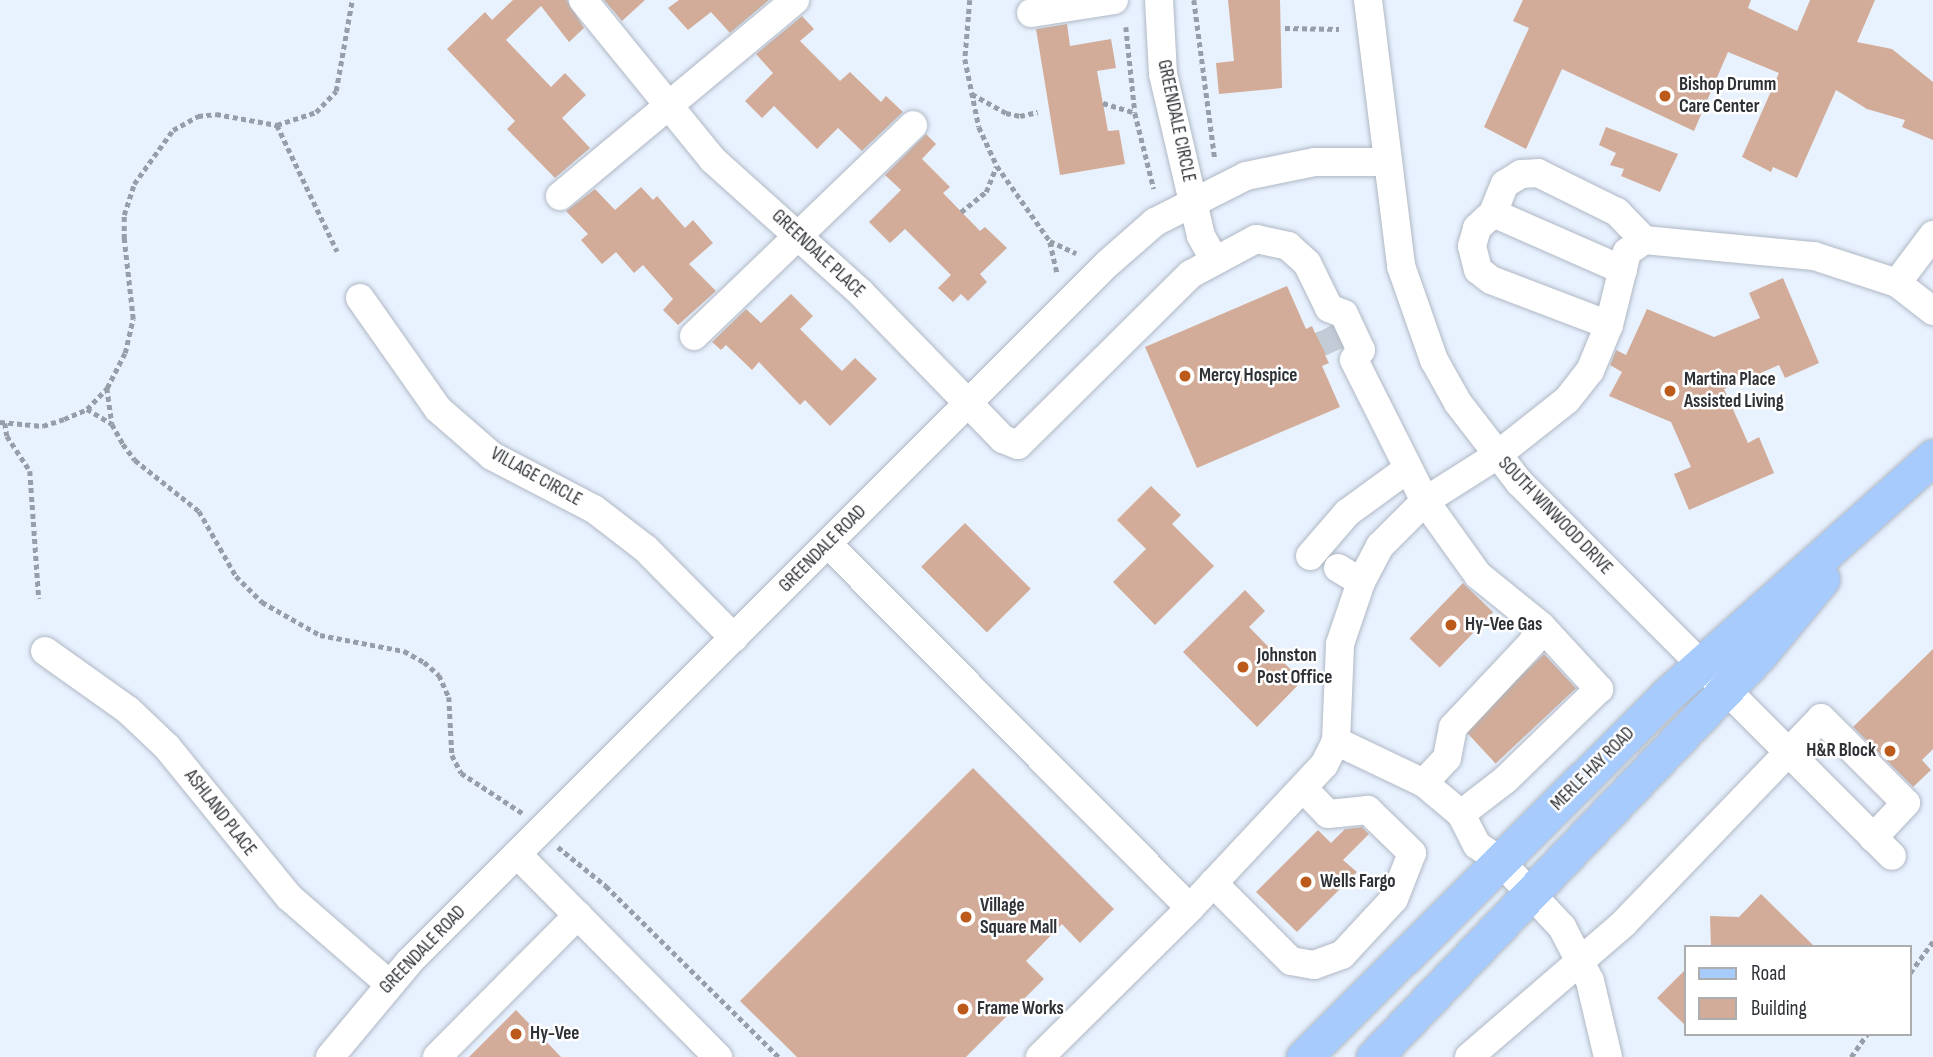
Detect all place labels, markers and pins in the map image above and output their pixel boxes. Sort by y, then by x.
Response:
place label: Bishop Drumm Care Center [1679,74,1776,118]
marker: Bishop Drumm Care Center [1657,88,1673,104]
place label: Mercy Hospice [1199,365,1297,387]
marker: Mercy Hospice [1177,368,1193,384]
place label: Martina Place Assisted Living [1684,369,1784,413]
marker: Martina Place Assisted Living [1662,383,1678,399]
place label: Hy-Vee Gas [1465,614,1542,636]
marker: Hy-Vee Gas [1443,617,1459,633]
place label: Johnston Post Office [1257,645,1332,689]
marker: Johnston Post Office [1235,659,1251,675]
place label: H&R Block [1806,740,1876,762]
marker: H&R Block [1882,743,1898,759]
place label: Wells Fargo [1320,871,1396,893]
marker: Wells Fargo [1298,874,1314,890]
place label: Village Square Mall [980,895,1057,939]
marker: Village Square Mall [958,909,974,925]
place label: Frame Works [977,998,1064,1020]
marker: Frame Works [955,1001,971,1017]
place label: Hy-Vee [530,1023,579,1045]
marker: Hy-Vee [508,1026,524,1042]

